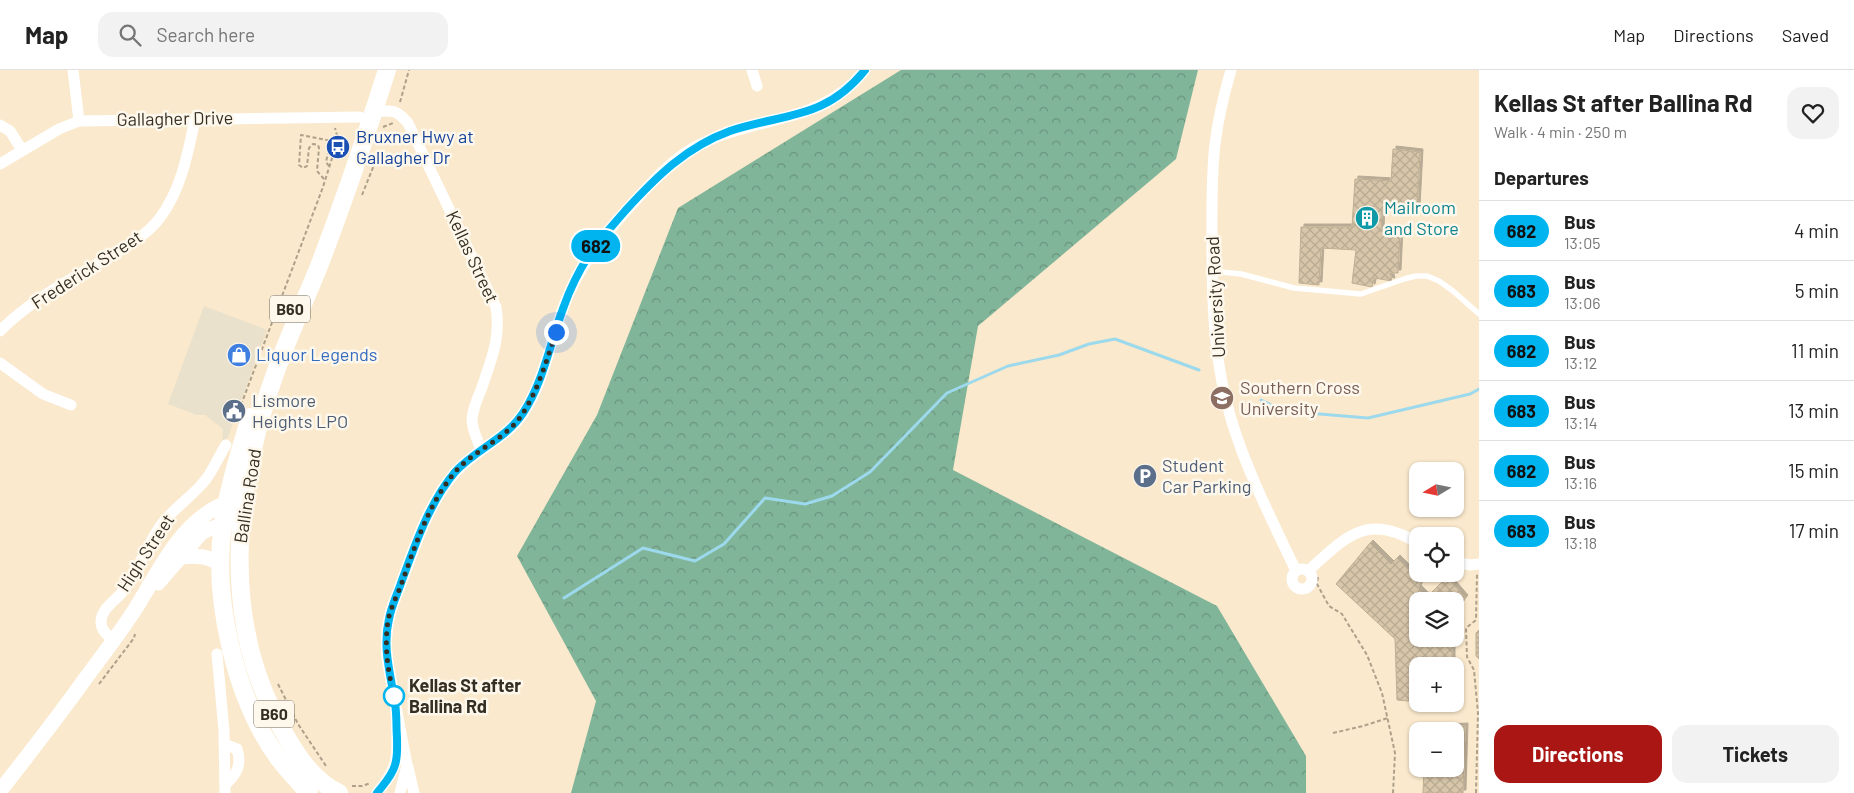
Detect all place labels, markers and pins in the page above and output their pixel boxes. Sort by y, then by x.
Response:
place label: Bruxner Hwy at Gallagher Dr [356,125,474,168]
bus stop icon: Bruxner Hwy at Gallagher Dr [325,134,351,160]
place label: Mailroom and Store [1384,196,1459,239]
building icon: Mailroom and Store [1354,205,1380,231]
shop icon: Liquor Legends [226,342,252,368]
place label: Liquor Legends [256,343,377,365]
place label: Southern Cross University [1240,376,1360,419]
school or university icon: Southern Cross University [1209,385,1235,411]
place label: Lismore Heights LPO [252,389,348,432]
public building icon: Lismore Heights LPO [221,398,247,424]
place label: Student Car Parking [1162,454,1251,497]
parking icon: Student Car Parking [1132,463,1158,489]
place label: Kellas St after Ballina Rd [409,674,521,717]
marker: Kellas St after Ballina Rd [383,685,405,707]

